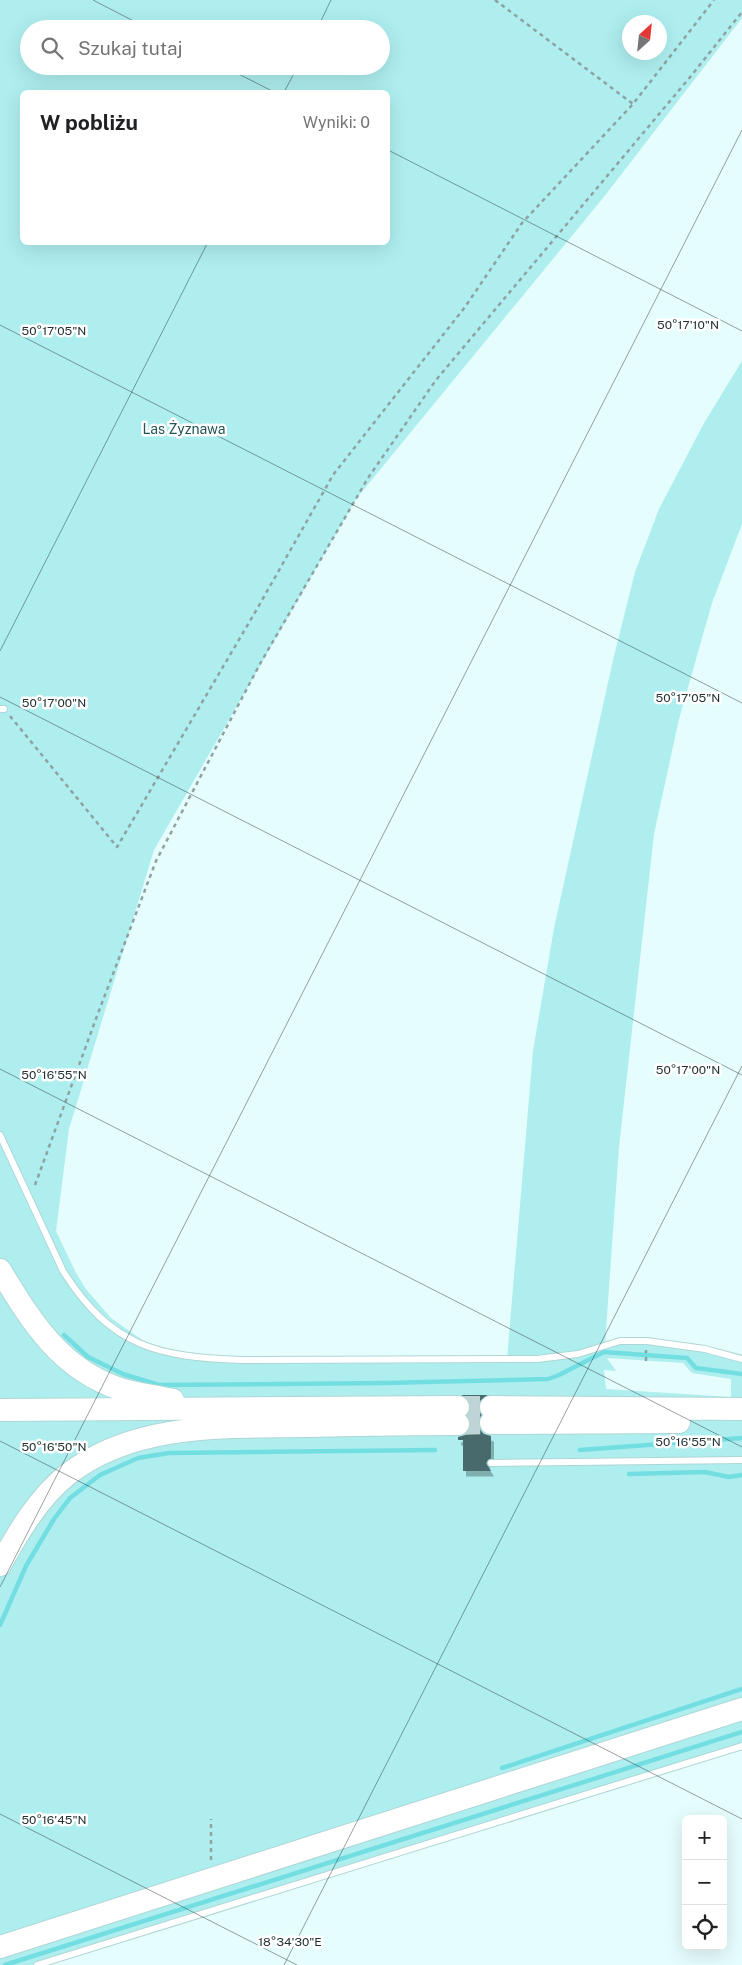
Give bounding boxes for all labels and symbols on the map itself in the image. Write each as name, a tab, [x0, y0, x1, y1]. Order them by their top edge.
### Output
north arrow	[622, 15, 667, 60]
text: 50°17'10"N	[657, 318, 719, 332]
text: 50°17'05"N	[22, 324, 86, 338]
park label: Las Żyznawa	[143, 419, 225, 437]
text: 50°17'05"N	[656, 691, 720, 705]
text: 50°17'00"N	[22, 696, 86, 710]
text: 50°17'00"N	[656, 1063, 720, 1077]
text: 50°16'55"N	[21, 1068, 87, 1082]
text: 50°16'55"N	[655, 1435, 721, 1449]
text: 50°16'50"N	[21, 1440, 87, 1454]
text: 50°16'45"N	[21, 1813, 87, 1827]
text: 18°34'30"E	[258, 1935, 322, 1949]

